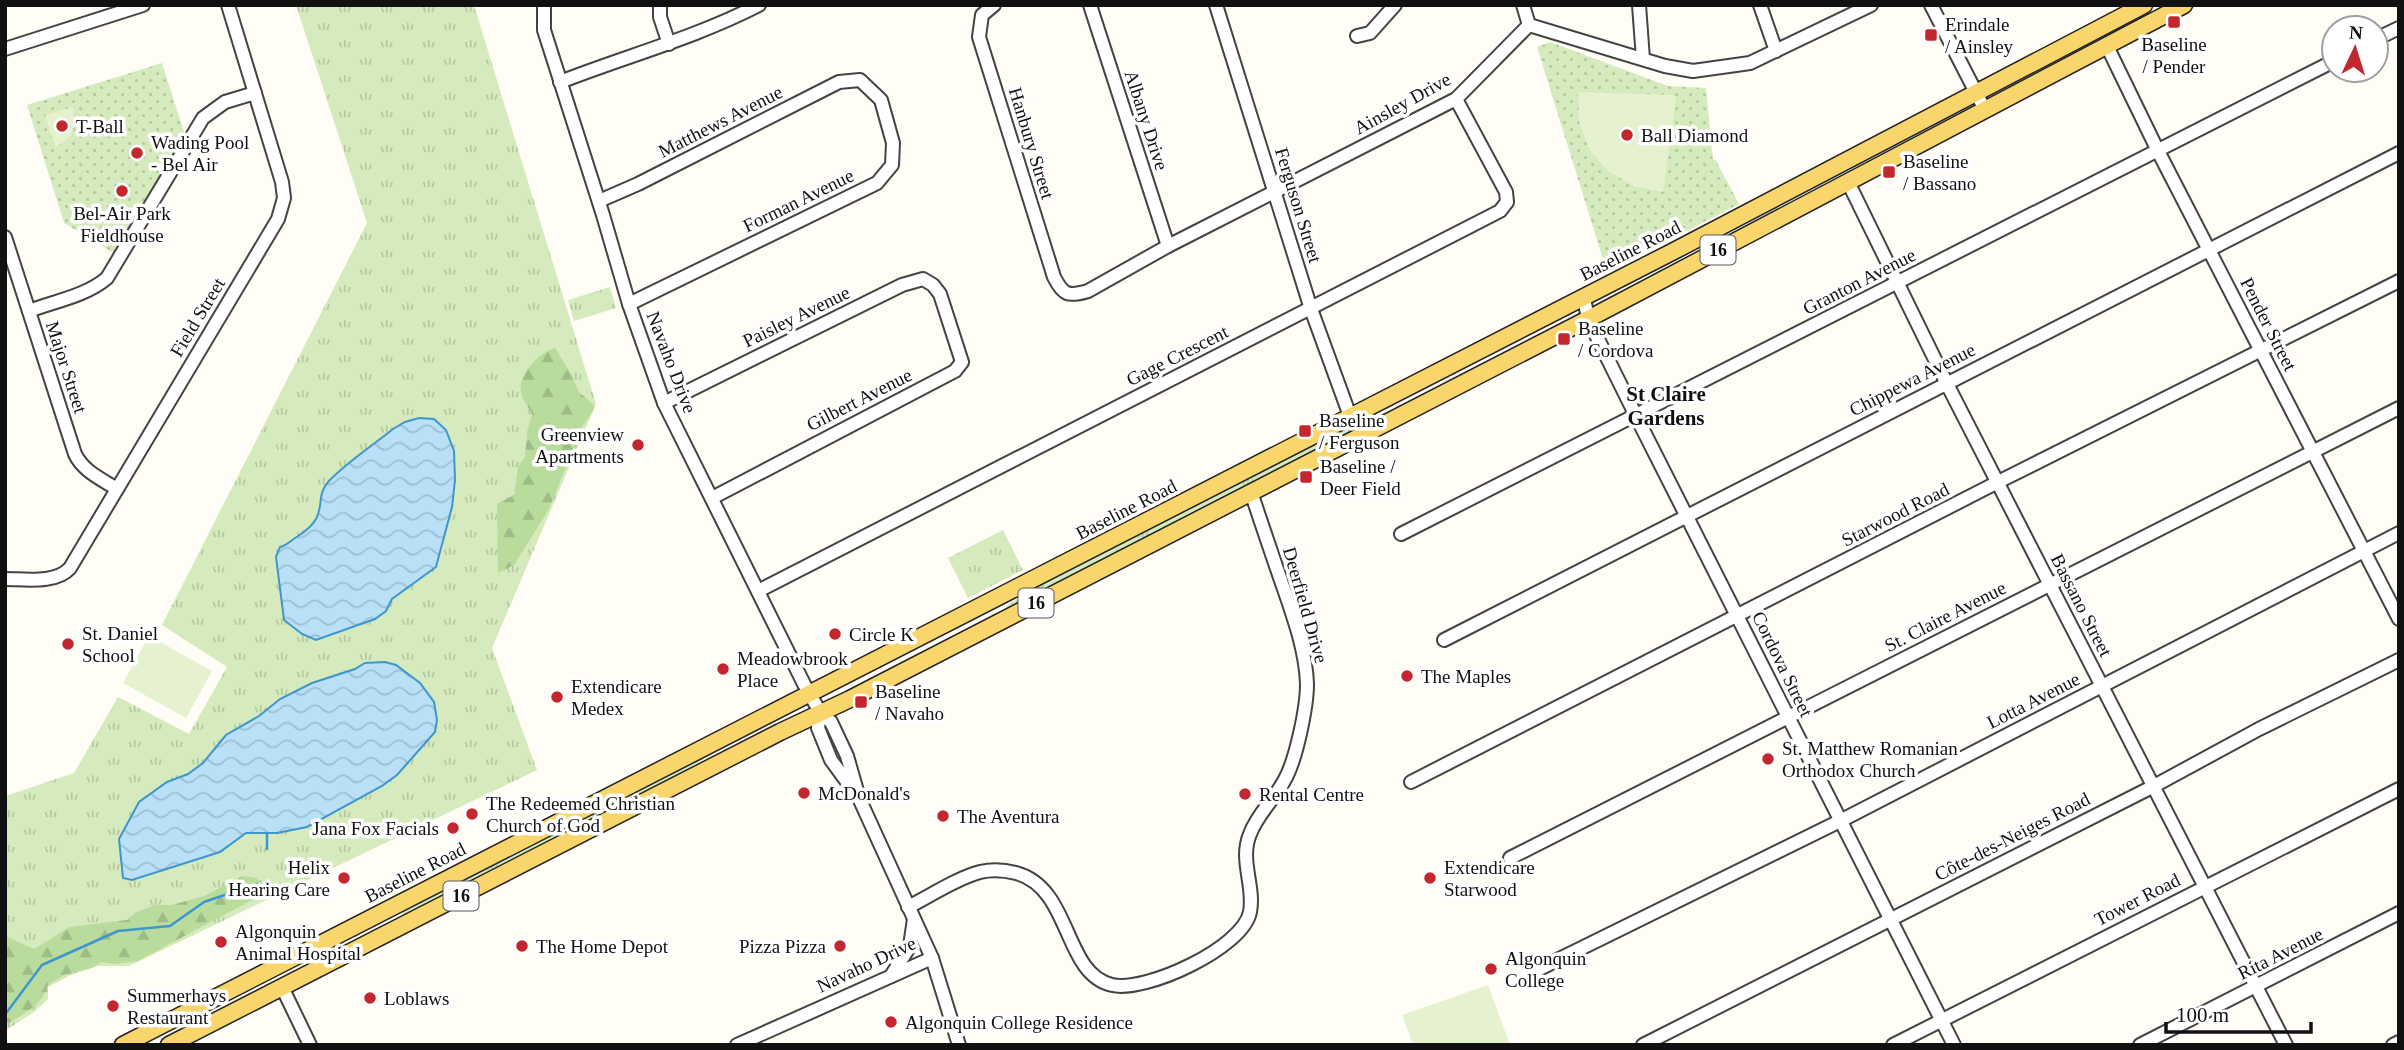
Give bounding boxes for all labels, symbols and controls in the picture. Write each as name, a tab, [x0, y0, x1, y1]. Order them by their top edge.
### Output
place label: Erindale / Ainsley	[1945, 14, 2014, 57]
marker: Baseline / Pender	[2166, 14, 2182, 30]
north arrow	[2320, 14, 2390, 84]
text: N	[2349, 22, 2364, 44]
marker: Erindale / Ainsley	[1923, 27, 1939, 43]
place label: Baseline / Pender	[2141, 34, 2207, 77]
street label: Albany Drive	[1120, 67, 1173, 173]
street label: Ainsley Drive	[1350, 68, 1454, 139]
street label: Matthews Avenue	[655, 81, 786, 162]
street label: Hanbury Street	[1005, 85, 1059, 202]
place label: T-Ball	[76, 116, 124, 137]
marker: T-Ball	[54, 118, 70, 134]
place label: Ball Diamond	[1641, 125, 1749, 146]
marker: Ball Diamond	[1619, 127, 1635, 143]
place label: Wading Pool - Bel Air	[151, 132, 249, 175]
marker: Wading Pool - Bel Air	[129, 145, 145, 161]
street label: Ferguson Street	[1271, 145, 1326, 266]
place label: Baseline / Bassano	[1903, 151, 1976, 194]
marker: Baseline / Bassano	[1881, 164, 1897, 180]
street label: Forman Avenue	[739, 165, 857, 236]
marker: Bel-Air Park Fieldhouse	[114, 183, 130, 199]
place label: Bel-Air Park Fieldhouse	[73, 203, 171, 246]
street label: Baseline Road	[1576, 216, 1685, 285]
road number: 16	[1700, 236, 1736, 264]
street label: Granton Avenue	[1799, 244, 1919, 319]
street label: Field Street	[166, 273, 229, 360]
street label: Pender Street	[2236, 274, 2301, 375]
street label: Paisley Avenue	[739, 282, 853, 351]
street label: Navaho Drive	[643, 308, 701, 416]
street label: Major Street	[42, 318, 91, 416]
place label: Baseline / Cordova	[1578, 318, 1654, 361]
street label: Gage Crescent	[1123, 320, 1232, 390]
marker: Baseline / Cordova	[1556, 331, 1572, 347]
street label: Chippewa Avenue	[1846, 339, 1979, 420]
street label: Gilbert Avenue	[803, 364, 915, 435]
district label: St Claire Gardens	[1626, 382, 1706, 430]
place label: Baseline / Ferguson	[1319, 410, 1400, 453]
marker: Baseline / Ferguson	[1297, 423, 1313, 439]
place label: Greenview Apartments	[535, 424, 624, 467]
marker: Greenview Apartments	[630, 437, 646, 453]
place label: Baseline / Deer Field	[1320, 456, 1401, 499]
marker: Baseline / Deer Field	[1298, 469, 1314, 485]
street label: Baseline Road	[1072, 475, 1181, 544]
street label: Starwood Road	[1838, 478, 1953, 551]
street label: Deerfield Drive	[1279, 545, 1332, 666]
street label: Bassano Street	[2047, 550, 2117, 661]
street label: St. Claire Avenue	[1881, 577, 2009, 656]
road number: 16	[1018, 588, 1054, 618]
street label: Cordova Street	[1748, 608, 1817, 721]
place label: St. Daniel School	[82, 623, 158, 666]
place label: Circle K	[849, 624, 914, 645]
marker: Circle K	[827, 626, 843, 642]
marker: St. Daniel School	[60, 636, 76, 652]
place label: Meadowbrook Place	[737, 648, 848, 691]
marker: Meadowbrook Place	[715, 661, 731, 677]
place label: The Maples	[1421, 666, 1511, 687]
marker: The Maples	[1399, 668, 1415, 684]
street label: Lotta Avenue	[1983, 668, 2083, 733]
place label: Extendicare Medex	[571, 676, 662, 719]
place label: Baseline / Navaho	[875, 681, 944, 724]
marker: Extendicare Medex	[549, 689, 565, 705]
marker: Baseline / Navaho	[853, 694, 869, 710]
place label: St. Matthew Romanian Orthodox Church	[1782, 738, 1958, 781]
marker: St. Matthew Romanian Orthodox Church	[1760, 751, 1776, 767]
place label: McDonald's	[818, 783, 910, 804]
place label: Rental Centre	[1259, 784, 1364, 805]
marker: McDonald's	[796, 785, 812, 801]
marker: Rental Centre	[1237, 786, 1253, 802]
street label: Côte-des-Neiges Road	[1931, 788, 2094, 885]
place label: The Redeemed Christian Church of God	[486, 793, 675, 836]
marker: The Redeemed Christian Church of God	[464, 806, 480, 822]
place label: The Aventura	[957, 806, 1060, 827]
marker: The Aventura	[935, 808, 951, 824]
place label: Jana Fox Facials	[312, 818, 439, 839]
marker: Jana Fox Facials	[445, 820, 461, 836]
street label: Baseline Road	[361, 838, 470, 907]
place label: Helix Hearing Care	[228, 857, 330, 900]
place label: Extendicare Starwood	[1444, 857, 1535, 900]
street label: Tower Road	[2091, 869, 2184, 930]
marker: Helix Hearing Care	[336, 870, 352, 886]
marker: Extendicare Starwood	[1422, 870, 1438, 886]
road number: 16	[444, 882, 478, 911]
place label: Algonquin Animal Hospital	[235, 921, 361, 964]
street label: Rita Avenue	[2234, 923, 2326, 984]
street label: Navaho Drive	[813, 932, 919, 997]
marker: Algonquin Animal Hospital	[213, 934, 229, 950]
place label: The Home Depot	[536, 936, 669, 957]
place label: Pizza Pizza	[739, 936, 827, 957]
marker: The Home Depot	[514, 938, 530, 954]
marker: Pizza Pizza	[832, 938, 848, 954]
place label: Algonquin College	[1505, 948, 1587, 991]
marker: Algonquin College	[1483, 961, 1499, 977]
place label: Summerhays Restaurant	[127, 985, 226, 1028]
place label: Loblaws	[384, 988, 449, 1009]
marker: Loblaws	[362, 990, 378, 1006]
scale bar	[2166, 990, 2311, 1034]
marker: Summerhays Restaurant	[105, 998, 121, 1014]
text: 100 m	[2176, 1003, 2229, 1027]
place label: Algonquin College Residence	[905, 1012, 1133, 1033]
marker: Algonquin College Residence	[883, 1014, 899, 1030]

